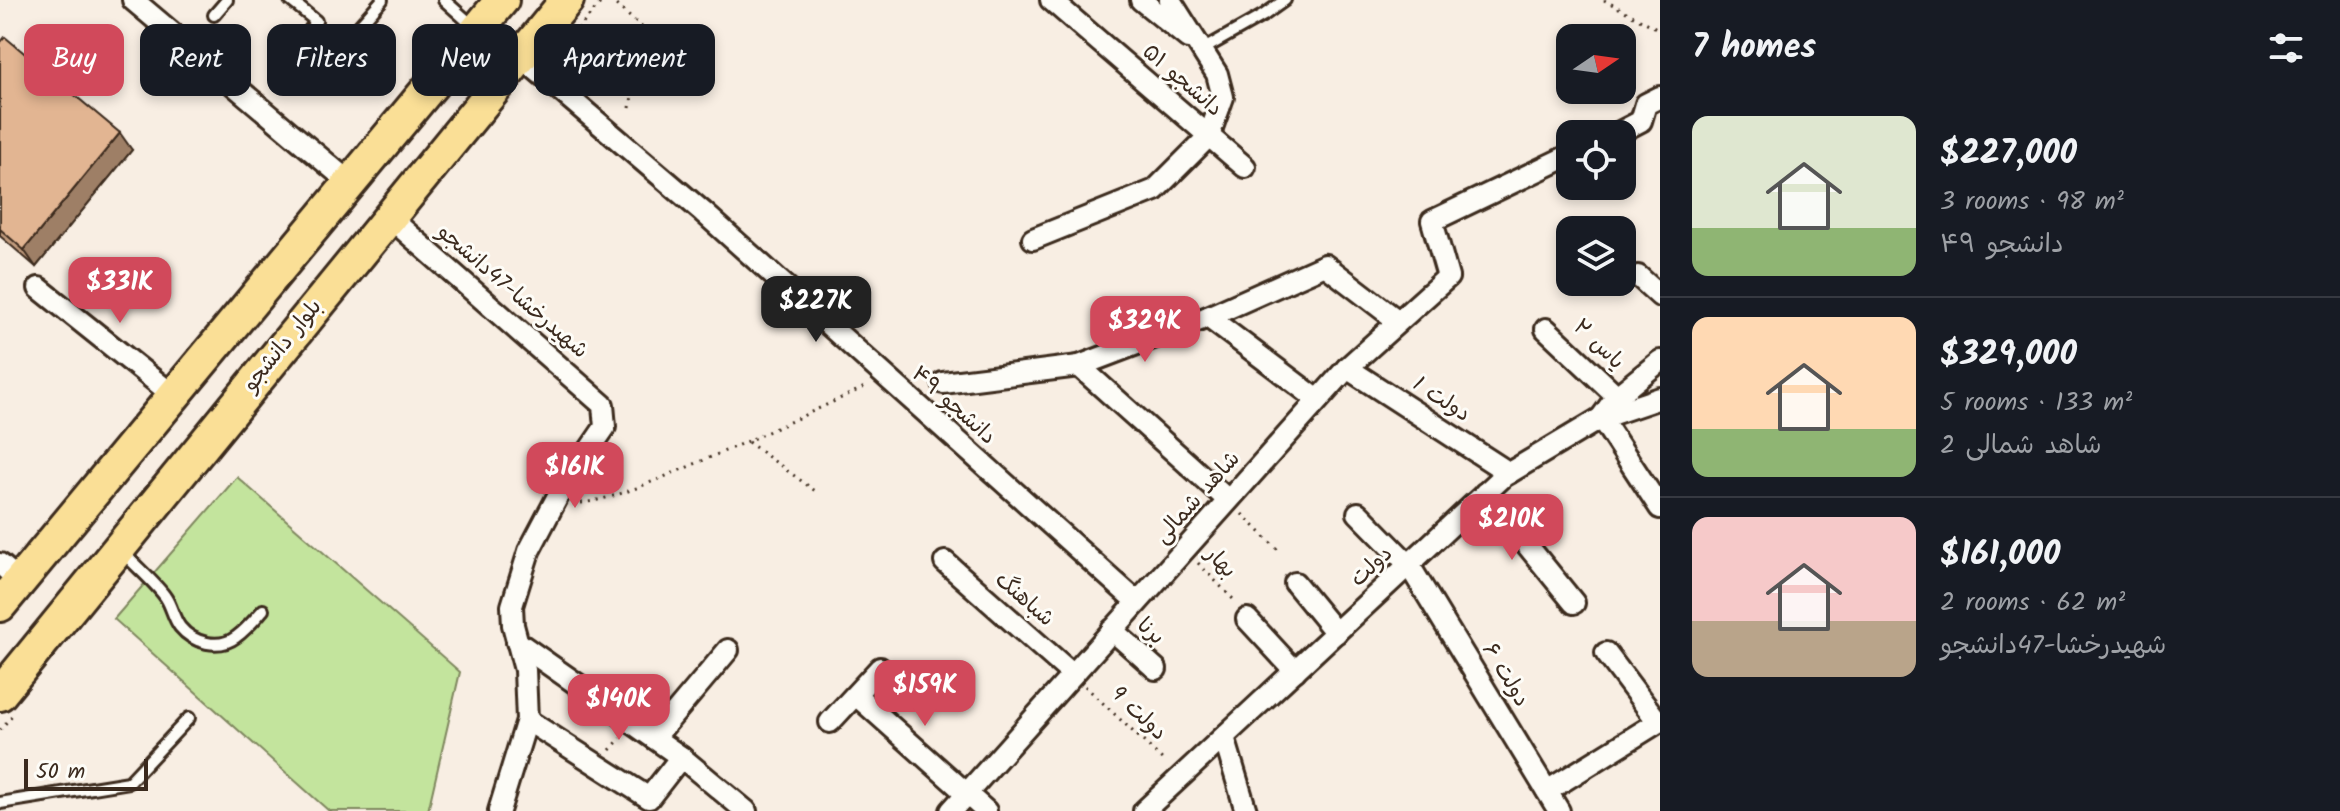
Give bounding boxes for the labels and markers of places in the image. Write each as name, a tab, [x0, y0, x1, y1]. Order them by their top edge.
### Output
pin: $331K	[64, 257, 176, 325]
pin: $227K	[760, 276, 872, 344]
pin: $329K	[1089, 296, 1201, 364]
pin: $161K	[519, 442, 631, 510]
pin: $210K	[1456, 494, 1568, 562]
pin: $159K	[869, 660, 981, 728]
pin: $140K	[563, 674, 675, 742]

